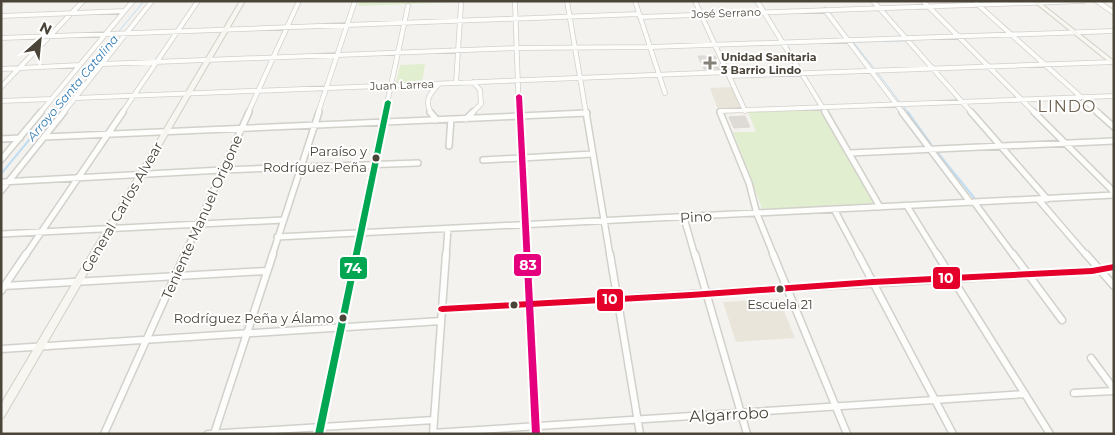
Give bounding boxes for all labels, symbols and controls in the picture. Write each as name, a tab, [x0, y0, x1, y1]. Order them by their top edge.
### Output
street label: José Serrano	[690, 5, 761, 21]
north arrow	[15, 15, 65, 65]
text: N	[37, 18, 55, 39]
water label: Arroyo Santa Catalina	[23, 32, 121, 145]
place label: Unidad Sanitaria 3 Barrio Lindo	[720, 50, 817, 77]
marker: Unidad Sanitaria 3 Barrio Lindo	[703, 56, 717, 70]
street label: Juan Larrea	[369, 77, 434, 93]
district label: LINDO	[1038, 97, 1096, 116]
street label: Teniente Manuel Origone	[158, 132, 246, 302]
street label: General Carlos Alvear	[77, 138, 167, 276]
place label: Paraíso y Rodríguez Peña	[263, 143, 368, 175]
marker: Paraíso y Rodríguez Peña	[371, 153, 381, 163]
street label: Pino	[680, 207, 713, 227]
line badge: 83	[513, 253, 542, 277]
line badge: 74	[339, 256, 368, 280]
text: 83	[519, 256, 537, 274]
text: 74	[344, 259, 362, 277]
line badge: 10	[932, 266, 961, 290]
text: 10	[939, 269, 954, 287]
marker: Escuela 21	[775, 284, 785, 294]
line badge: 10	[596, 288, 624, 312]
text: 10	[603, 290, 618, 308]
place label: Escuela 21	[747, 296, 813, 312]
unlabelled marker	[509, 300, 519, 310]
place label: Rodríguez Peña y Álamo	[174, 310, 334, 326]
marker: Rodríguez Peña y Álamo	[338, 313, 348, 323]
street label: Algarrobo	[689, 403, 769, 426]

